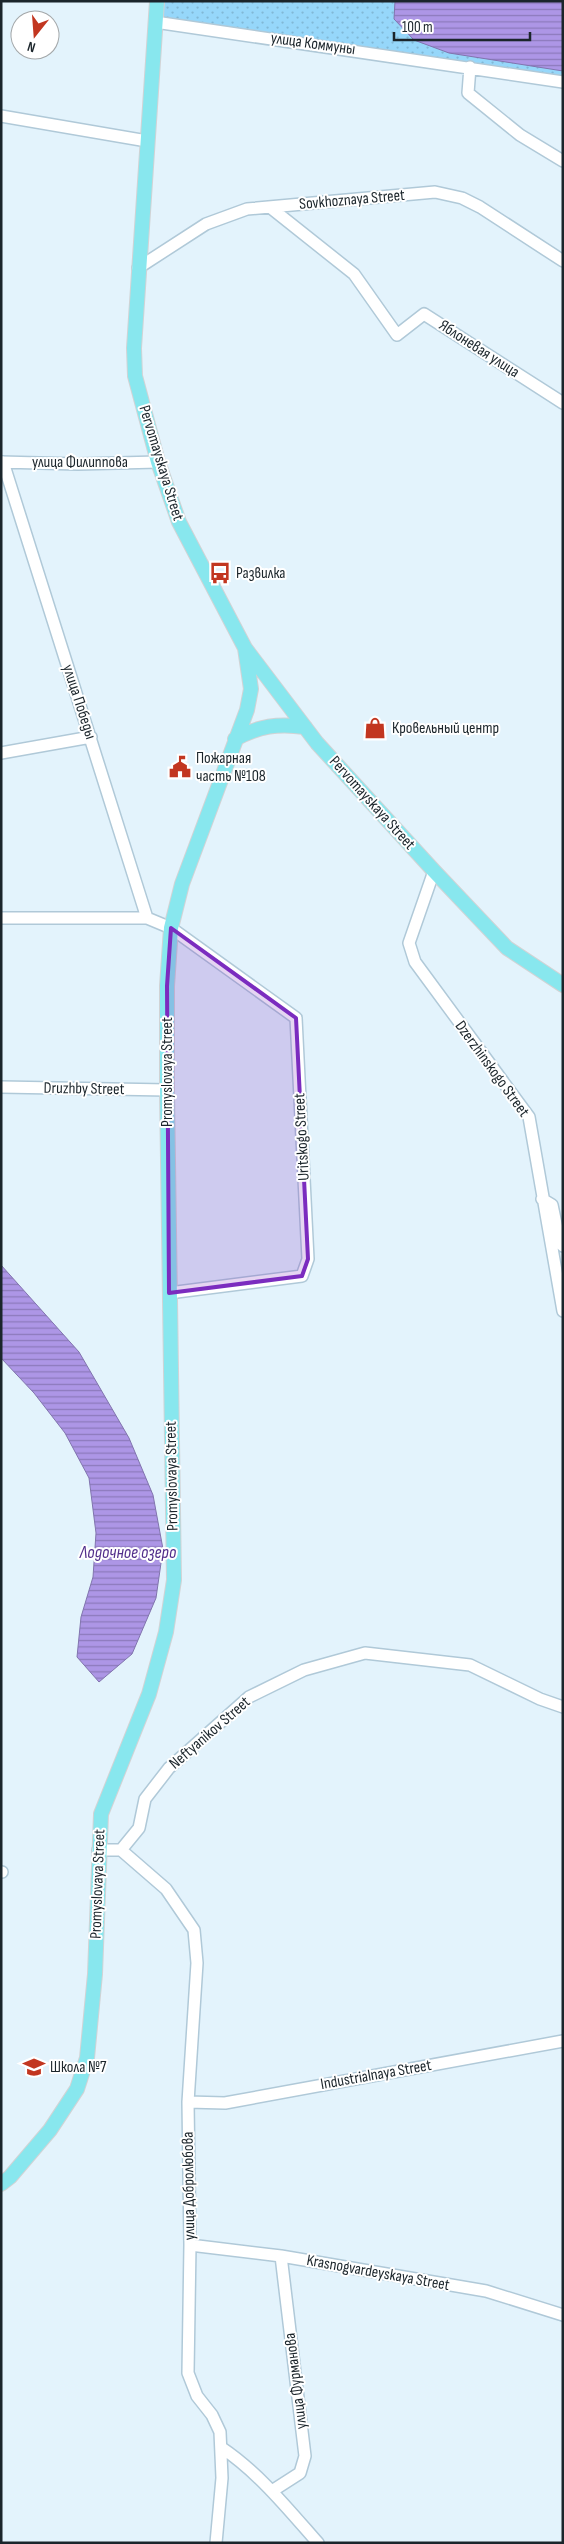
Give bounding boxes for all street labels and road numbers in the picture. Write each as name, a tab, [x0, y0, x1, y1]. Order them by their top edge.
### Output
street label: улица Коммуны	[270, 29, 356, 59]
street label: Sovkhoznaya Street	[298, 186, 406, 214]
street label: Яблоневая улица	[435, 316, 523, 382]
street label: Pervomayskaya Street	[134, 403, 188, 523]
street label: улица Филиппова	[32, 453, 128, 472]
street label: улица Победы	[58, 662, 100, 742]
street label: Pervomayskaya Street	[325, 752, 419, 854]
street label: Promyslovaya Street	[158, 1017, 177, 1127]
street label: Dzerzhinskogo Street	[451, 1017, 533, 1121]
street label: Druzhby Street	[43, 1079, 125, 1099]
street label: Uritskogo Street	[290, 1093, 314, 1181]
street label: Promyslovaya Street	[162, 1421, 182, 1531]
street label: Neftyanikov Street	[166, 1693, 254, 1773]
street label: Promyslovaya Street	[87, 1829, 109, 1939]
street label: Industrialnaya Street	[319, 2056, 433, 2094]
street label: улица Добролюбова	[179, 2131, 199, 2241]
street label: Krasnogvardeyskaya Street	[305, 2251, 451, 2295]
street label: улица Фурманова	[281, 2332, 311, 2430]

